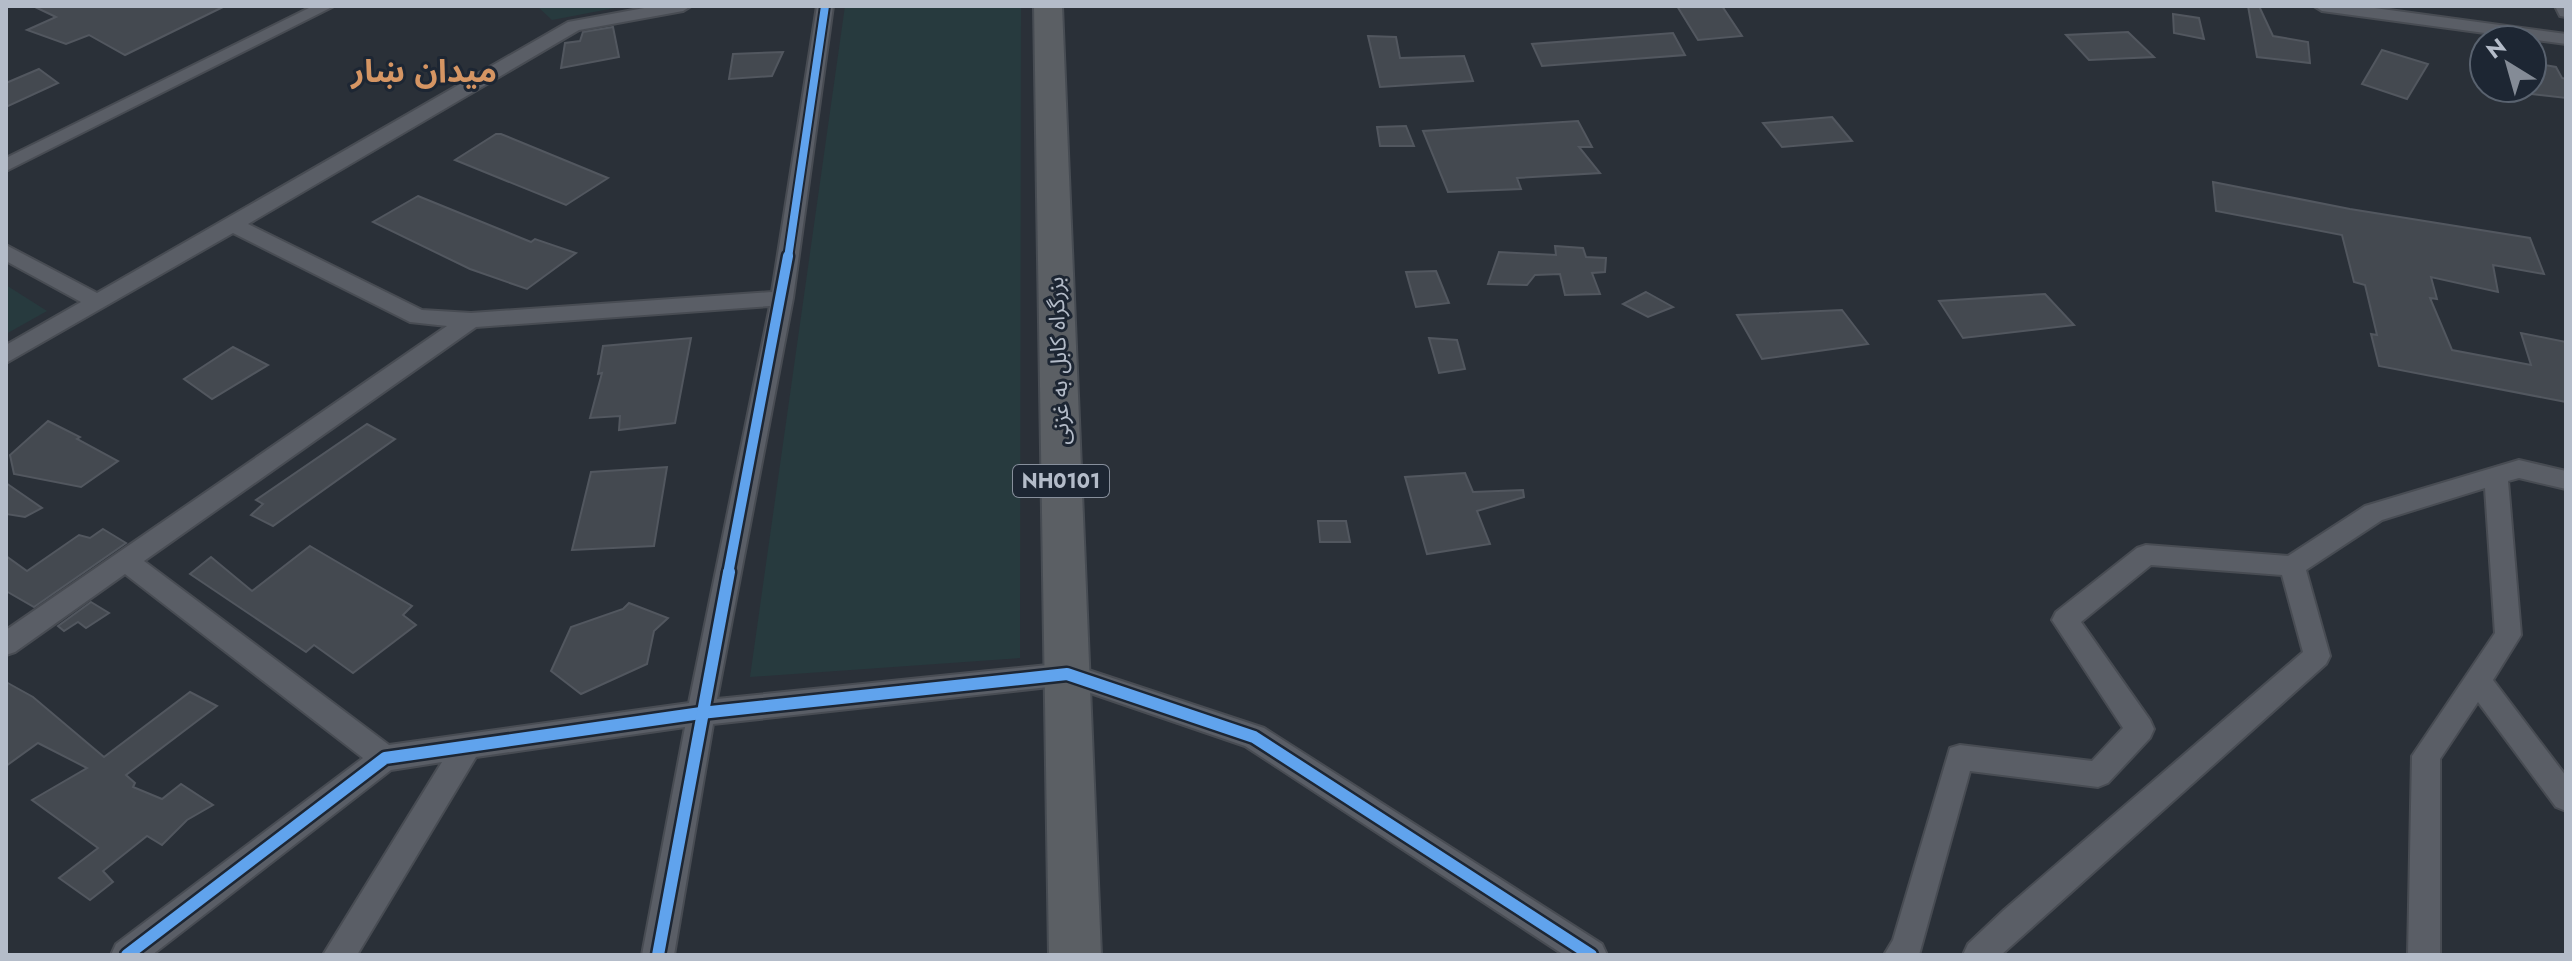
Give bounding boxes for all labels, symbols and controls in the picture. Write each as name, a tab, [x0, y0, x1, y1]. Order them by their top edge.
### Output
north arrow	[2468, 24, 2548, 104]
text: N	[2479, 30, 2513, 66]
district label: میدان ښار	[349, 48, 497, 94]
street label: بزرگراه کابل به غزنی	[1039, 276, 1077, 446]
road number: NH0101	[1013, 465, 1109, 497]

